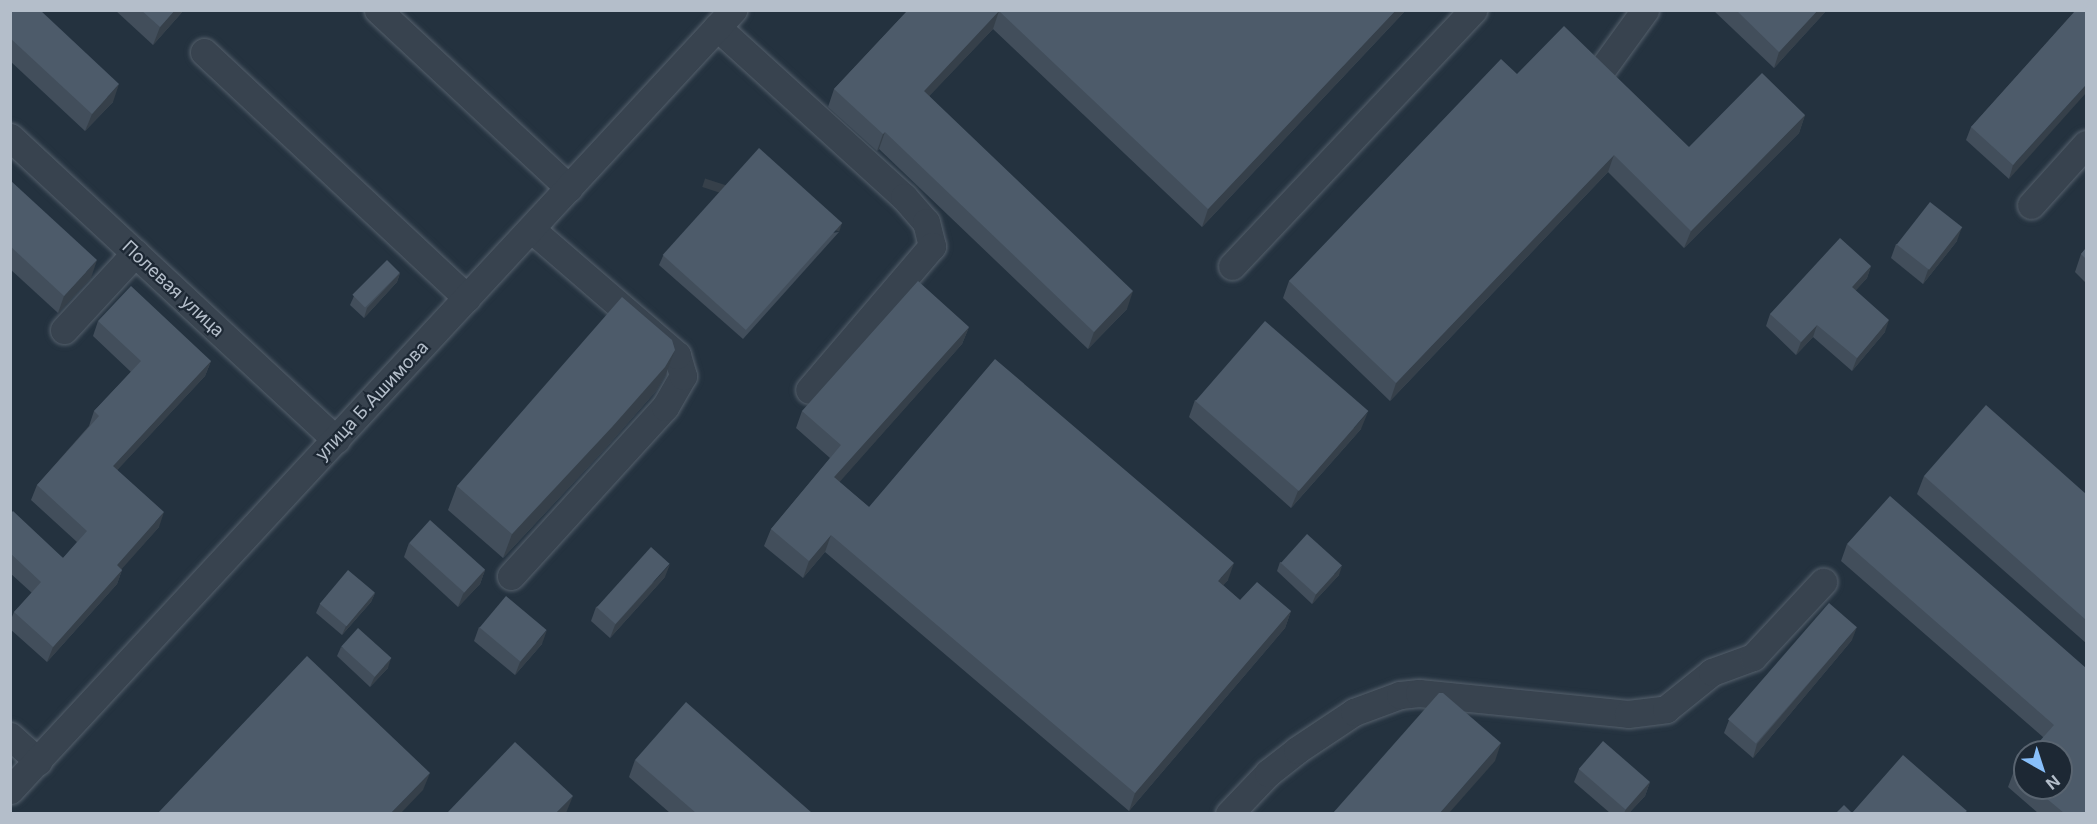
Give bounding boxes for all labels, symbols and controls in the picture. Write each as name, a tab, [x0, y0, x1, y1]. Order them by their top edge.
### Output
street label: Полевая улица	[118, 236, 228, 342]
street label: улица Б.Ашимова	[311, 337, 433, 465]
north arrow	[2013, 740, 2073, 800]
text: N	[2042, 771, 2064, 794]

